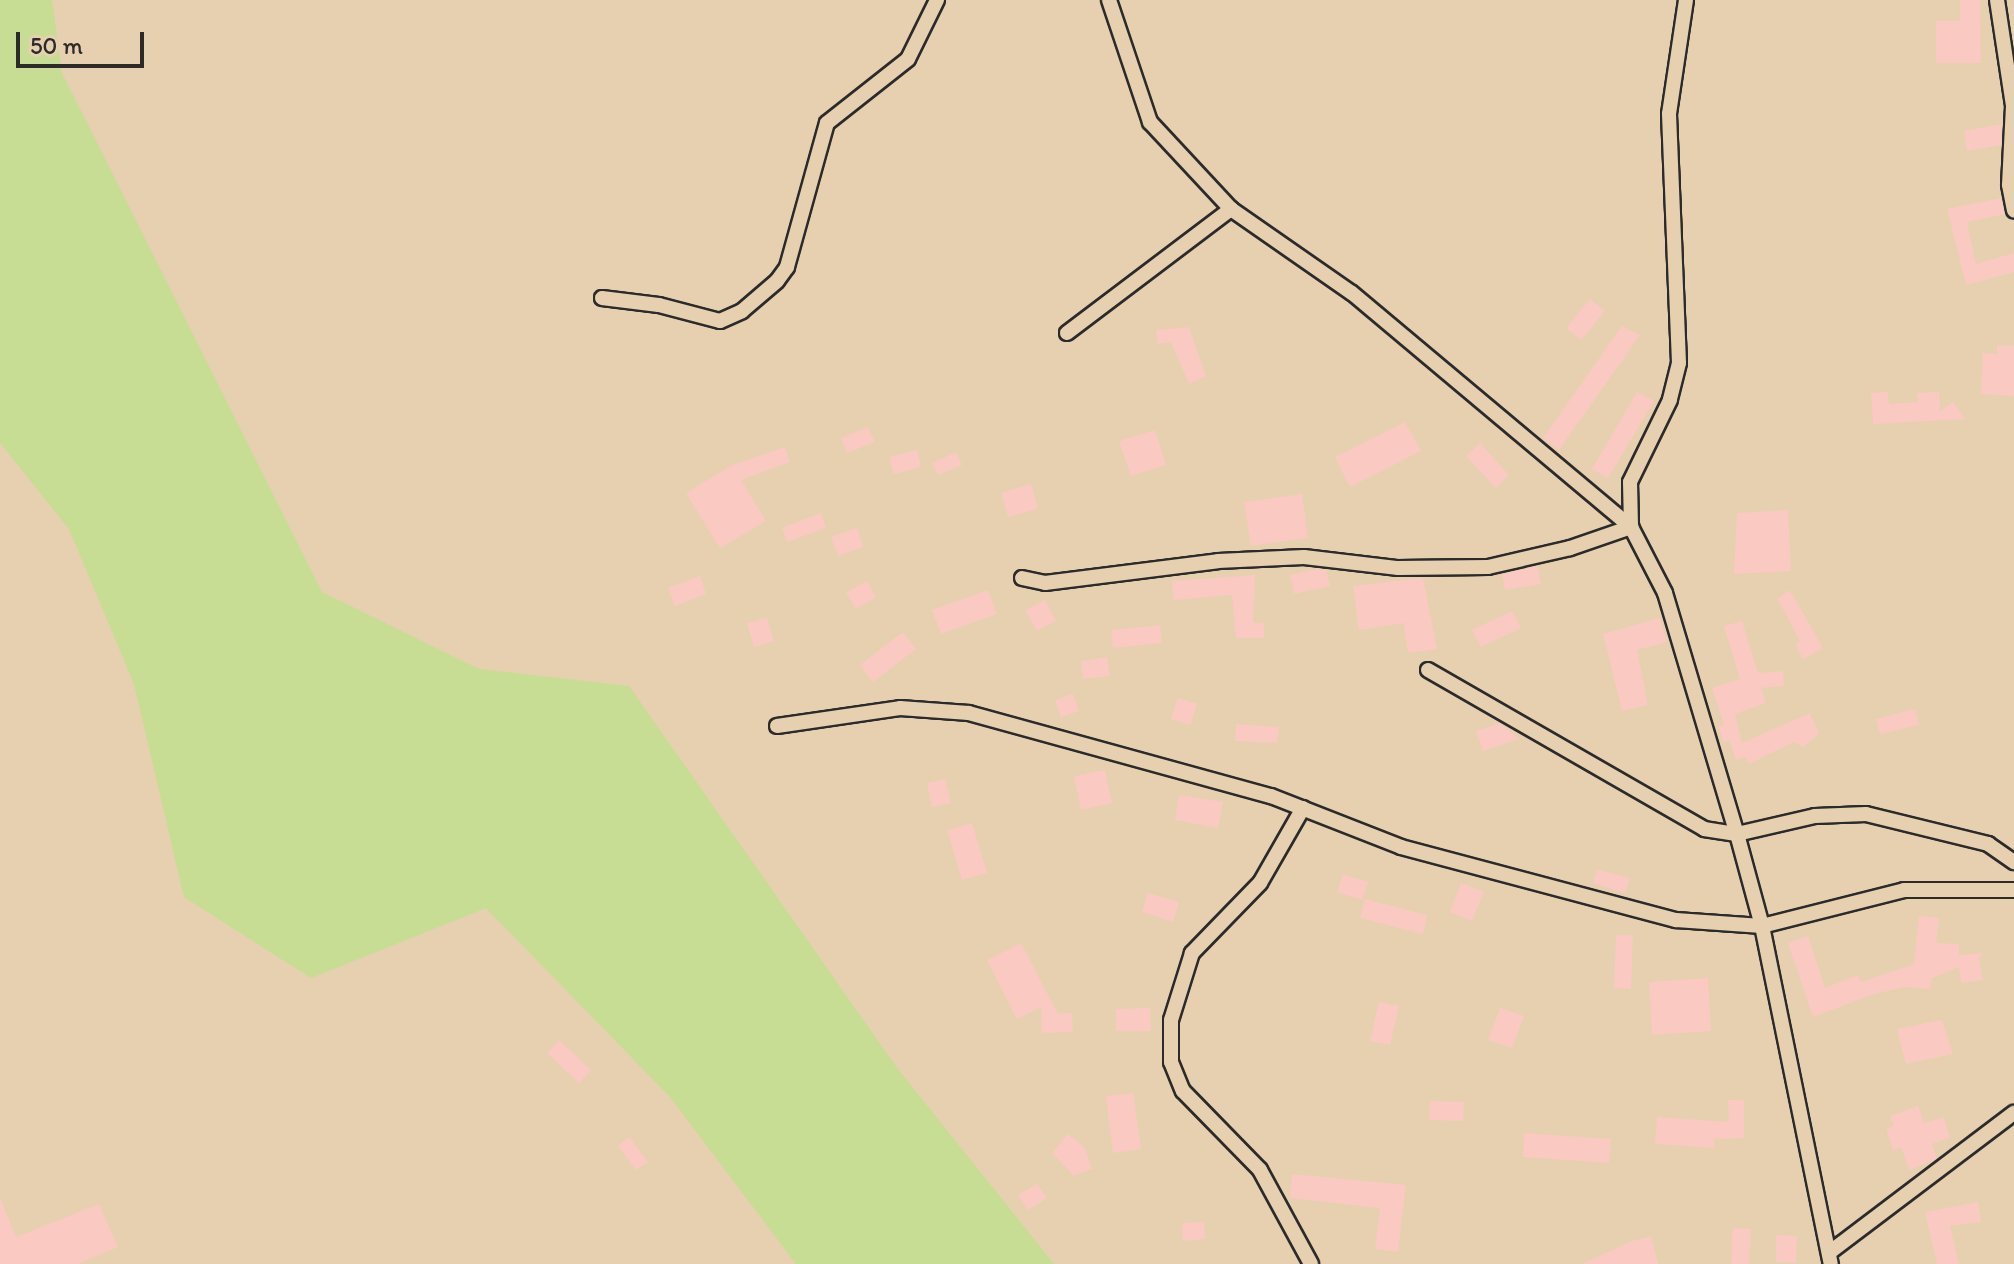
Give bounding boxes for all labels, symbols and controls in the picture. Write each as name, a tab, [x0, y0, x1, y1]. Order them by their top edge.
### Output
scale bar	[20, 16, 148, 66]
text: 50 m	[30, 31, 83, 60]

